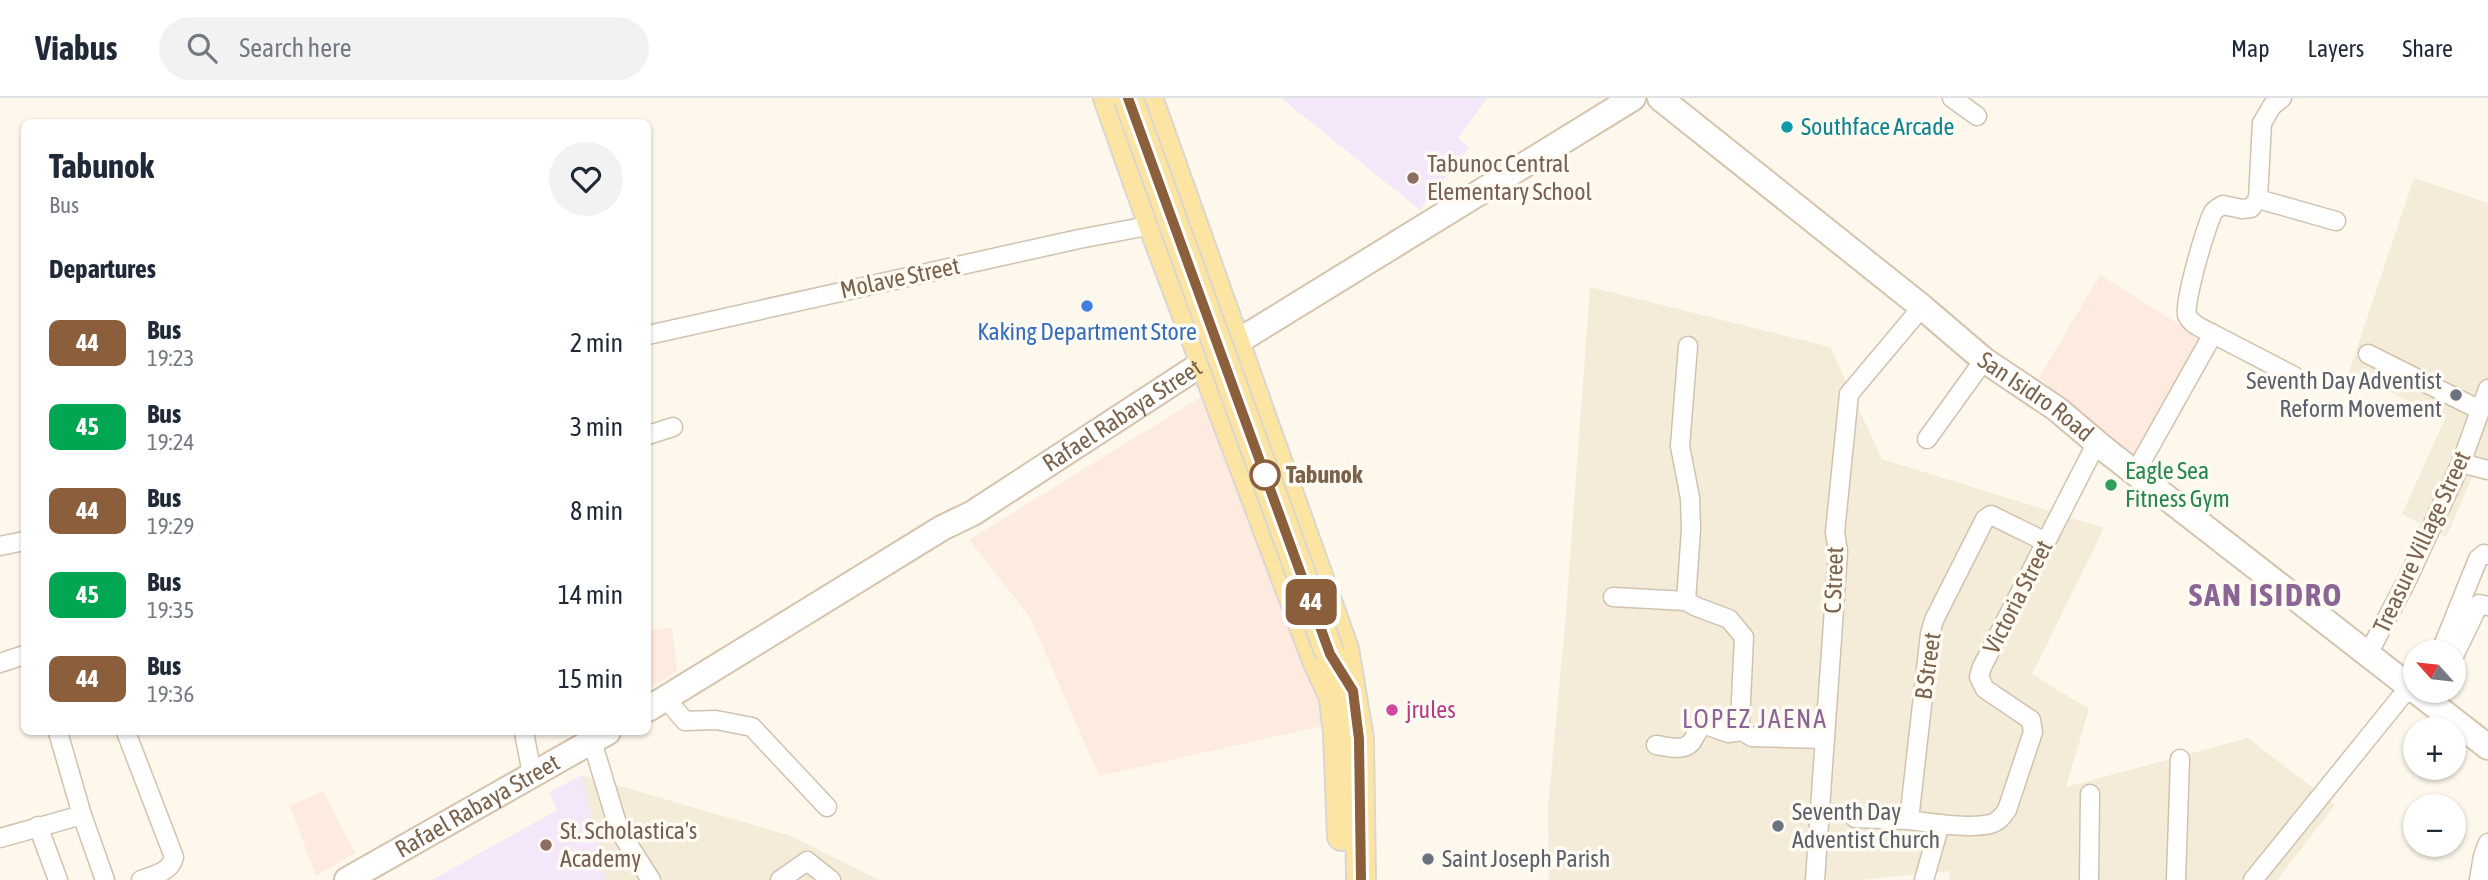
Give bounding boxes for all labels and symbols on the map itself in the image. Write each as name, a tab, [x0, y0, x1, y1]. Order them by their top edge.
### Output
place label: Southface Arcade	[1801, 113, 1955, 140]
marker: Southface Arcade	[1779, 119, 1795, 135]
place label: Tabunoc Central Elementary School	[1427, 150, 1593, 205]
marker: Tabunoc Central Elementary School	[1405, 170, 1421, 186]
street label: Molave Street	[838, 252, 962, 303]
marker: Kaking Department Store	[1079, 298, 1095, 314]
place label: Kaking Department Store	[977, 318, 1197, 345]
street label: San Isidro Road	[1973, 346, 2099, 447]
street label: Rafael Rabaya Street	[1038, 354, 1207, 477]
place label: Seventh Day Adventist Reform Movement	[2246, 367, 2442, 422]
marker: Seventh Day Adventist Reform Movement	[2448, 387, 2464, 403]
street label: Treasure Village Street	[2368, 447, 2476, 637]
place label: Eagle Sea Fitness Gym	[2125, 457, 2230, 512]
marker: Tabunok	[1250, 460, 1280, 490]
place label: Tabunok	[1286, 461, 1363, 488]
marker: Eagle Sea Fitness Gym	[2103, 477, 2119, 493]
street label: Victoria Street	[1977, 535, 2058, 658]
street label: C Street	[1819, 546, 1848, 614]
district label: SAN ISIDRO	[2189, 576, 2343, 613]
line badge: 44	[1280, 579, 1342, 625]
street label: B Street	[1909, 631, 1946, 701]
north arrow	[2403, 640, 2466, 704]
place label: jrules	[1405, 696, 1456, 723]
marker: jrules	[1384, 702, 1400, 718]
district label: LOPEZ JAENA	[1682, 704, 1828, 734]
street label: Rafael Rabaya Street	[390, 748, 564, 863]
place label: Seventh Day Adventist Church	[1792, 798, 1940, 853]
place label: St. Scholastica's Academy	[560, 817, 697, 872]
marker: Seventh Day Adventist Church	[1770, 818, 1786, 834]
marker: St. Scholastica's Academy	[538, 837, 554, 853]
place label: Saint Joseph Parish	[1442, 845, 1610, 872]
marker: Saint Joseph Parish	[1420, 851, 1436, 867]

